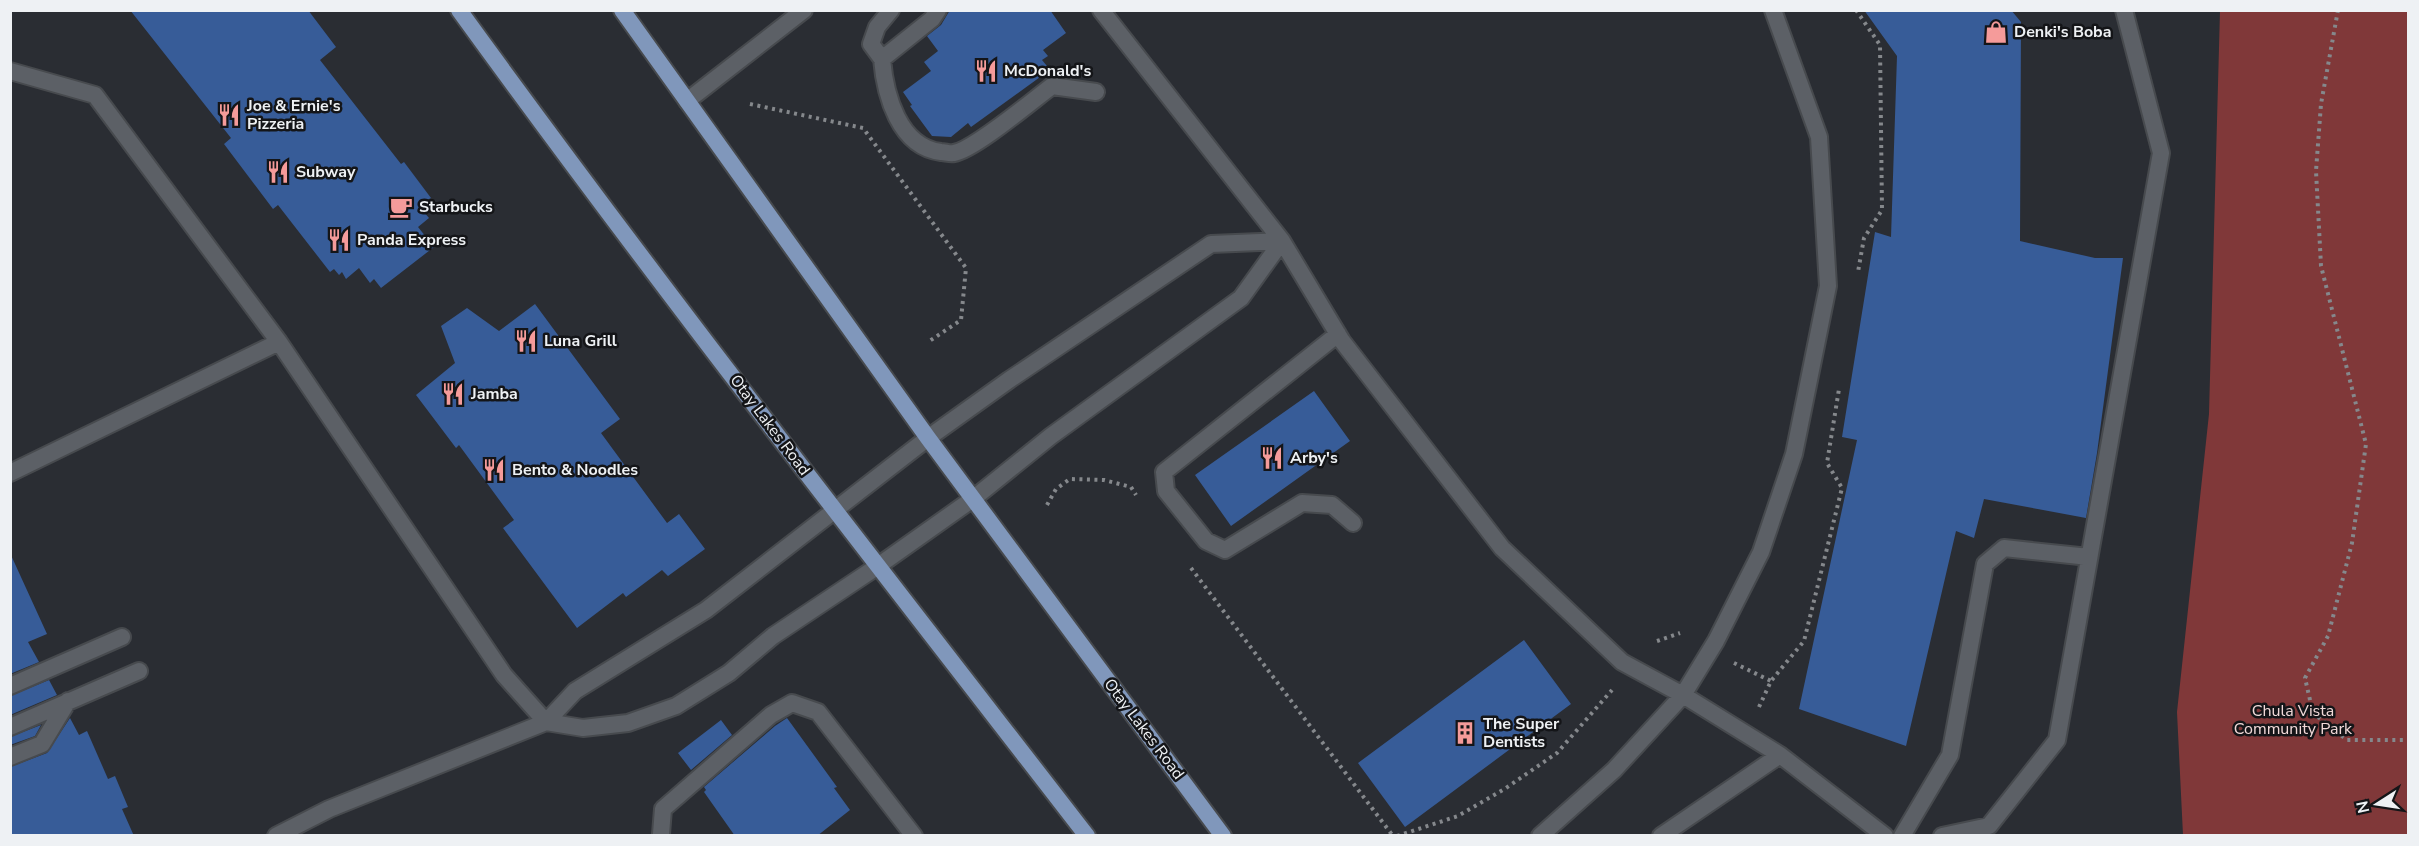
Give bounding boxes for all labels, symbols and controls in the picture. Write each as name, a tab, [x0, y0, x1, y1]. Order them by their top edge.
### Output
shop icon: Denki's Boba	[1983, 19, 2009, 45]
place label: Denki's Boba	[2014, 21, 2111, 43]
restaurant icon: McDonald's	[973, 58, 999, 84]
place label: McDonald's	[1004, 60, 1091, 82]
place label: Joe & Ernie's Pizzeria	[246, 95, 341, 135]
restaurant icon: Joe & Ernie's Pizzeria	[216, 102, 242, 128]
restaurant icon: Subway	[265, 159, 291, 185]
place label: Subway	[296, 161, 356, 183]
cafe icon: Starbucks	[388, 194, 414, 220]
place label: Starbucks	[419, 196, 493, 218]
restaurant icon: Panda Express	[326, 227, 352, 253]
place label: Panda Express	[357, 229, 466, 251]
restaurant icon: Luna Grill	[513, 328, 539, 354]
place label: Luna Grill	[544, 330, 617, 352]
street label: Otay Lakes Road	[725, 370, 815, 480]
restaurant icon: Jamba	[440, 381, 466, 407]
place label: Jamba	[470, 383, 518, 405]
restaurant icon: Arby's	[1259, 445, 1285, 471]
place label: Arby's	[1290, 447, 1338, 469]
restaurant icon: Bento & Noodles	[481, 457, 507, 483]
place label: Bento & Noodles	[512, 459, 638, 481]
street label: Otay Lakes Road	[1099, 674, 1189, 784]
park label: Chula Vista Community Park	[2234, 700, 2353, 740]
place label: The Super Dentists	[1483, 713, 1560, 753]
building icon: The Super Dentists	[1452, 720, 1478, 746]
north arrow	[2347, 774, 2407, 834]
text: N	[2351, 799, 2375, 815]

